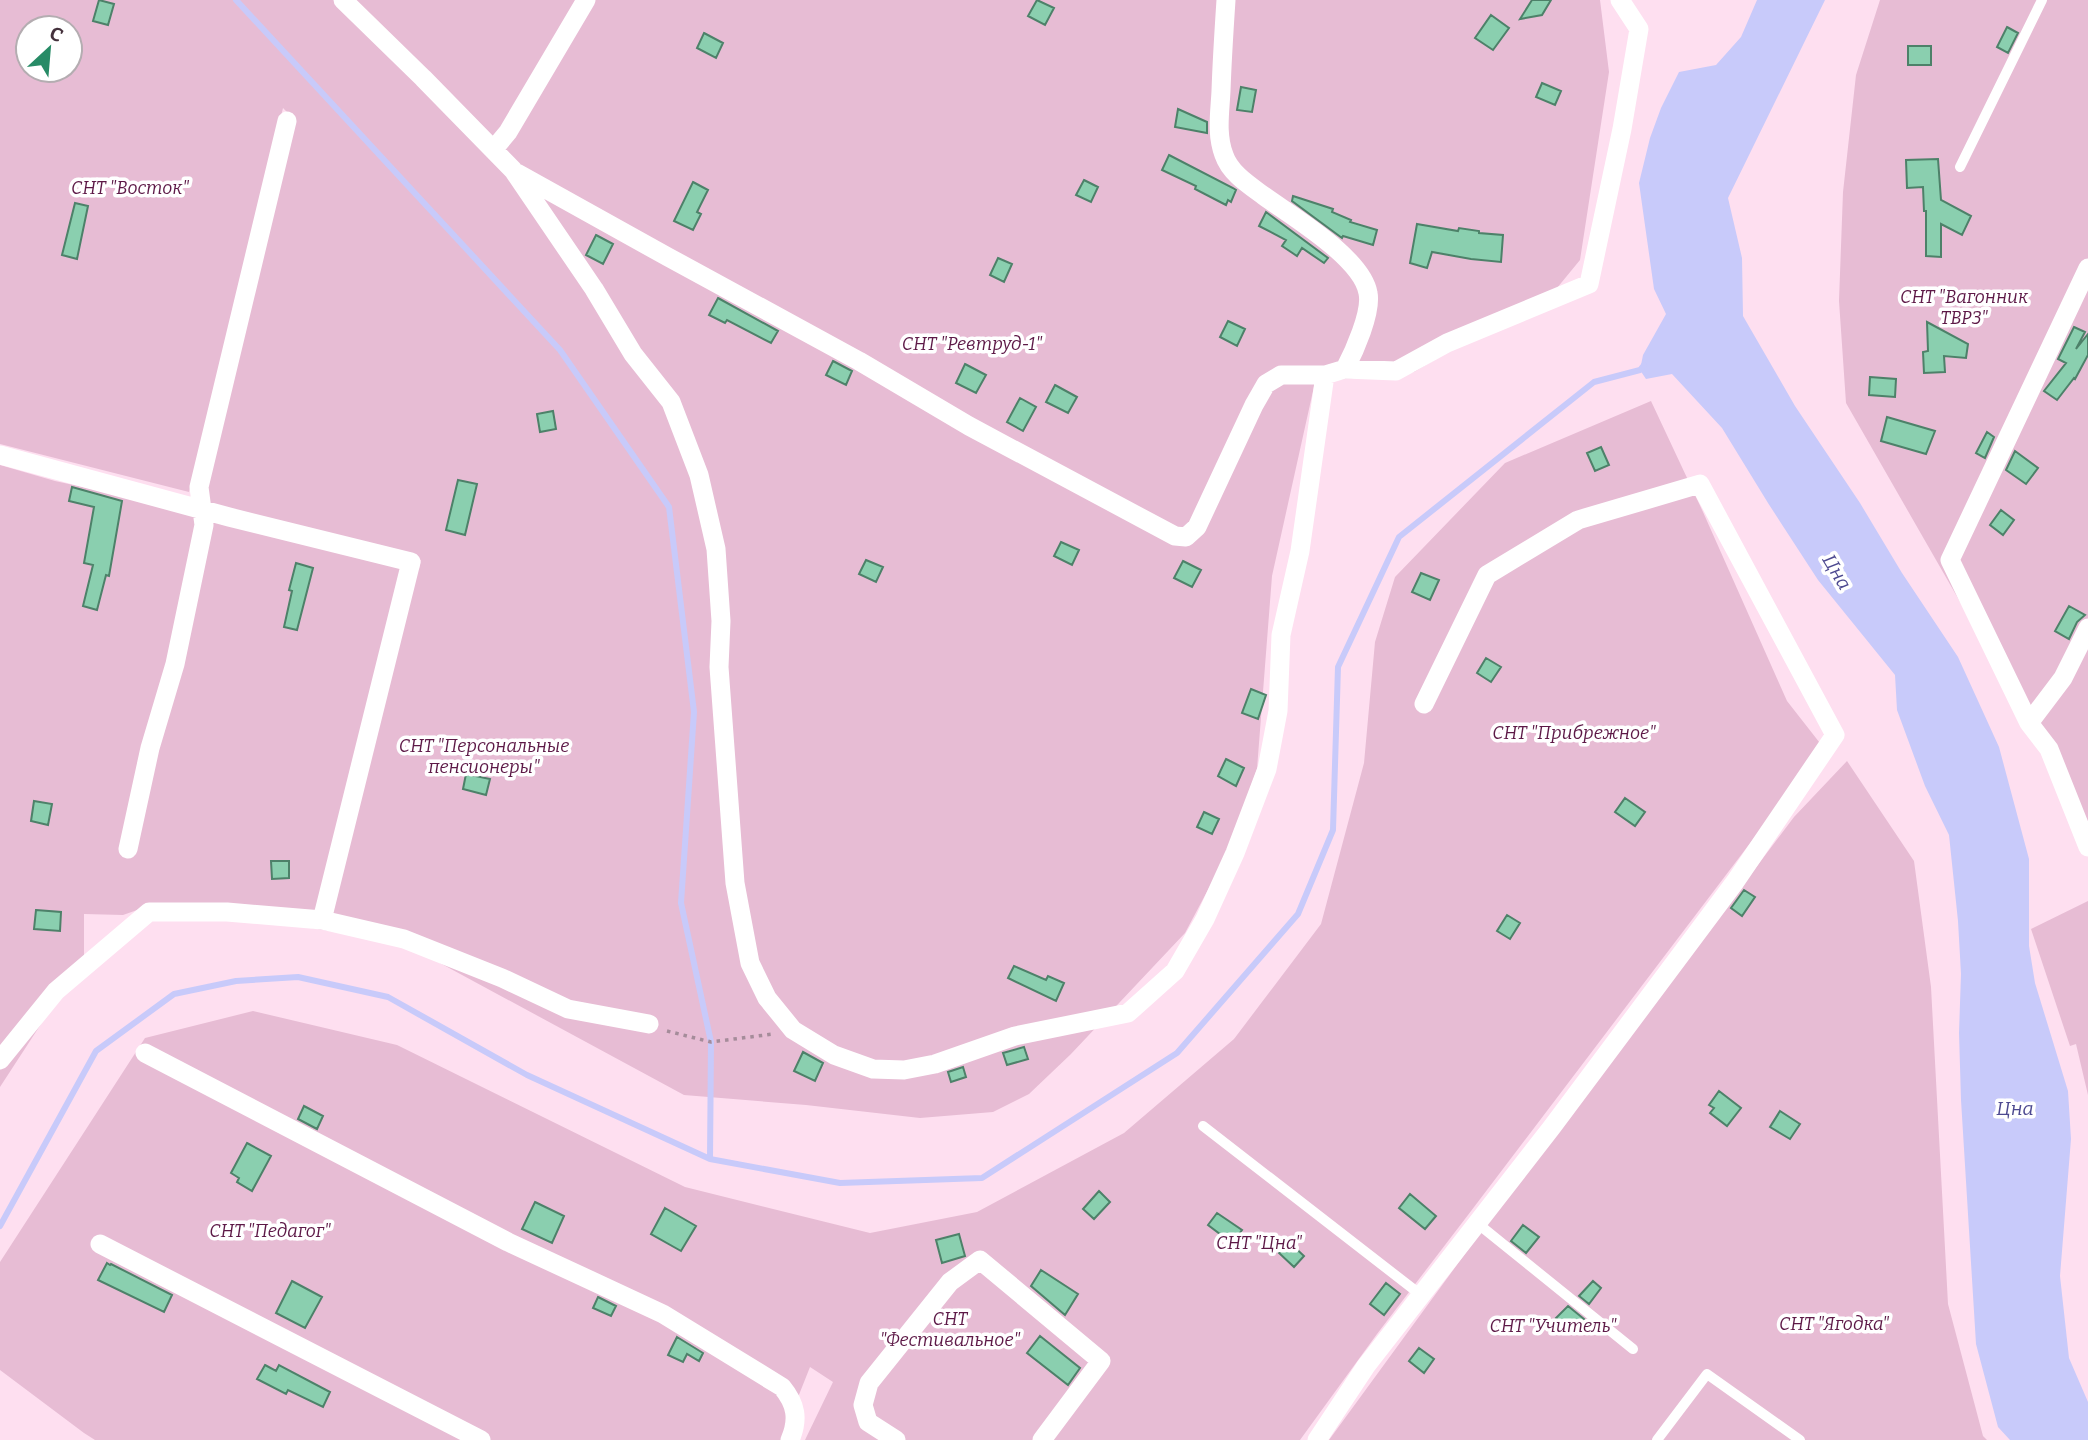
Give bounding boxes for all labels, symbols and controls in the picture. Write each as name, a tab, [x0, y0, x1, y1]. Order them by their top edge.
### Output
north arrow	[14, 14, 84, 84]
text: С	[46, 21, 67, 47]
park label: СНТ "Восток"	[71, 177, 189, 199]
park label: СНТ "Вагонник ТВРЗ"	[1900, 286, 2029, 329]
park label: СНТ "Ревтруд-1"	[902, 333, 1042, 355]
water label: Цна	[1818, 550, 1856, 594]
park label: СНТ "Прибрежное"	[1492, 722, 1656, 744]
park label: СНТ "Персональные пенсионеры"	[399, 735, 569, 778]
water label: Цна	[1996, 1097, 2034, 1120]
park label: СНТ "Педагог"	[209, 1220, 331, 1242]
park label: СНТ "Цна"	[1216, 1232, 1302, 1254]
park label: СНТ "Фестивальное"	[880, 1308, 1020, 1351]
park label: СНТ "Ягодка"	[1779, 1313, 1889, 1335]
park label: СНТ "Учитель"	[1489, 1315, 1617, 1337]

